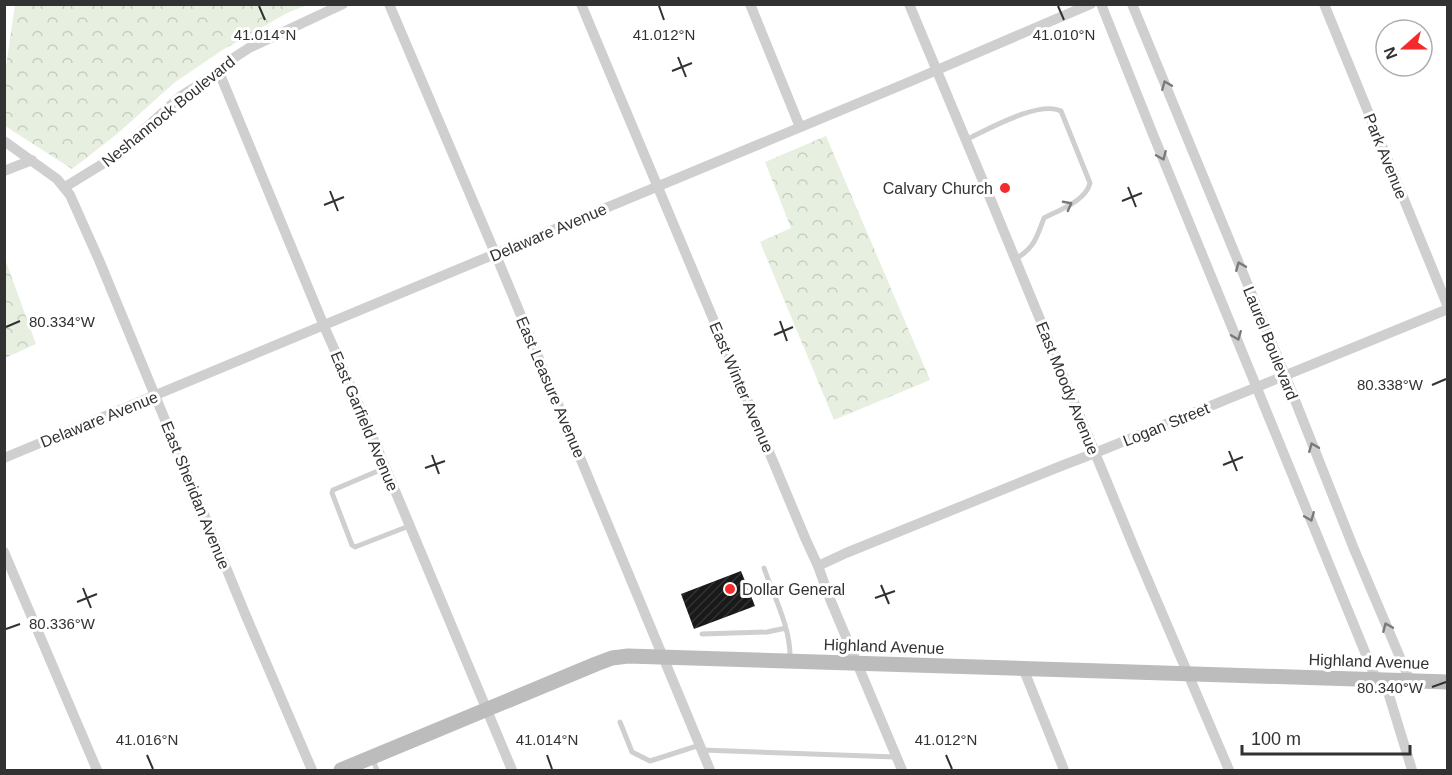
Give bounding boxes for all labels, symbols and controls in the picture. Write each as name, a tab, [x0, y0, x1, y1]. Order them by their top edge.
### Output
north arrow	[1374, 18, 1434, 78]
text: 41.014°N	[234, 26, 296, 43]
text: 41.012°N	[633, 26, 695, 43]
text: 41.010°N	[1033, 26, 1095, 43]
text: N	[1380, 45, 1400, 62]
street label: Neshannock Boulevard	[99, 53, 238, 170]
one-way arrow	[1161, 81, 1173, 92]
street label: Park Avenue	[1361, 111, 1410, 201]
one-way arrow	[1155, 150, 1167, 161]
place label: Calvary Church	[883, 180, 993, 197]
marker: Calvary Church	[998, 181, 1012, 195]
street label: Delaware Avenue	[487, 200, 609, 265]
one-way arrow	[1062, 201, 1073, 212]
one-way arrow	[1235, 261, 1247, 272]
street label: Laurel Boulevard	[1240, 284, 1301, 402]
text: 80.334°W	[29, 313, 96, 330]
street label: East Leasure Avenue	[513, 314, 588, 460]
street label: East Winter Avenue	[706, 319, 777, 455]
street label: East Moody Avenue	[1033, 319, 1102, 457]
one-way arrow	[1230, 330, 1242, 341]
street label: East Garfield Avenue	[327, 349, 402, 494]
text: 80.338°W	[1357, 376, 1424, 393]
street label: Delaware Avenue	[38, 388, 160, 451]
street label: Logan Street	[1121, 399, 1212, 450]
street label: East Sheridan Avenue	[158, 419, 233, 572]
one-way arrow	[1308, 442, 1320, 453]
one-way arrow	[1303, 510, 1315, 521]
place label: Dollar General	[742, 581, 845, 598]
marker: Dollar General	[723, 582, 737, 596]
text: 80.336°W	[29, 615, 96, 632]
one-way arrow	[1383, 622, 1395, 633]
street label: Highland Avenue	[823, 636, 945, 657]
street label: Highland Avenue	[1308, 651, 1430, 672]
text: 80.340°W	[1357, 679, 1424, 696]
scale bar	[1242, 718, 1410, 756]
text: 100 m	[1251, 729, 1301, 749]
text: 41.016°N	[116, 731, 178, 748]
text: 41.014°N	[516, 731, 578, 748]
text: 41.012°N	[915, 731, 977, 748]

